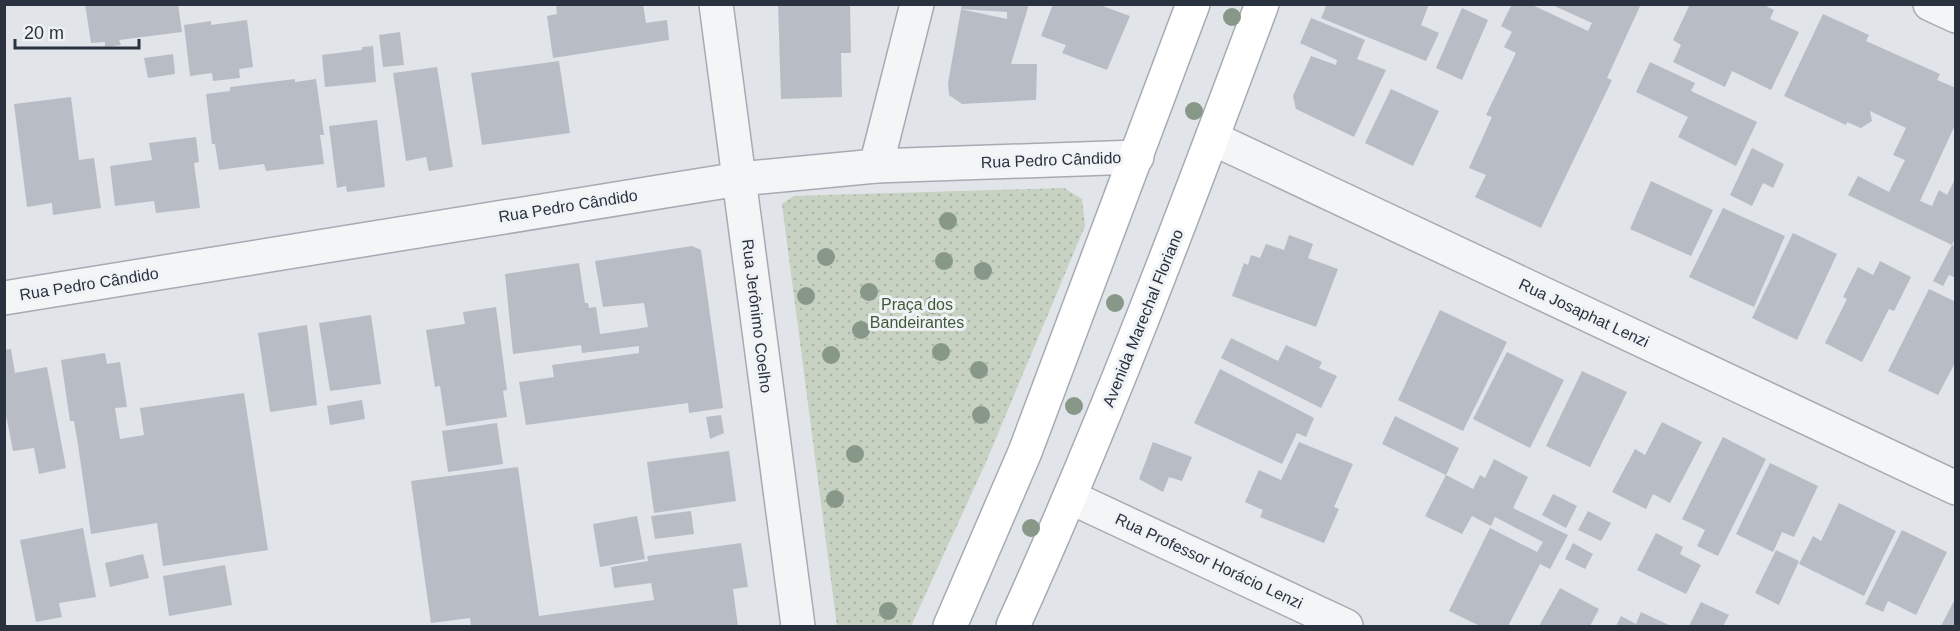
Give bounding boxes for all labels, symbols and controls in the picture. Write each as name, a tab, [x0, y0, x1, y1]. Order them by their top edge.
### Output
scale bar	[15, 12, 140, 50]
text: 20 m	[24, 23, 64, 43]
street label: Rua Pedro Cândido	[980, 149, 1122, 171]
street label: Rua Pedro Cândido	[497, 187, 639, 225]
street label: Avenida Marechal Floriano	[1100, 227, 1187, 409]
street label: Rua Jerônimo Coelho	[739, 238, 775, 394]
street label: Rua Pedro Cândido	[18, 265, 160, 303]
street label: Rua Josaphat Lenzi	[1516, 275, 1652, 351]
park label: Praça dos Bandeirantes	[870, 296, 964, 331]
street label: Rua Professor Horácio Lenzi	[1113, 510, 1305, 612]

